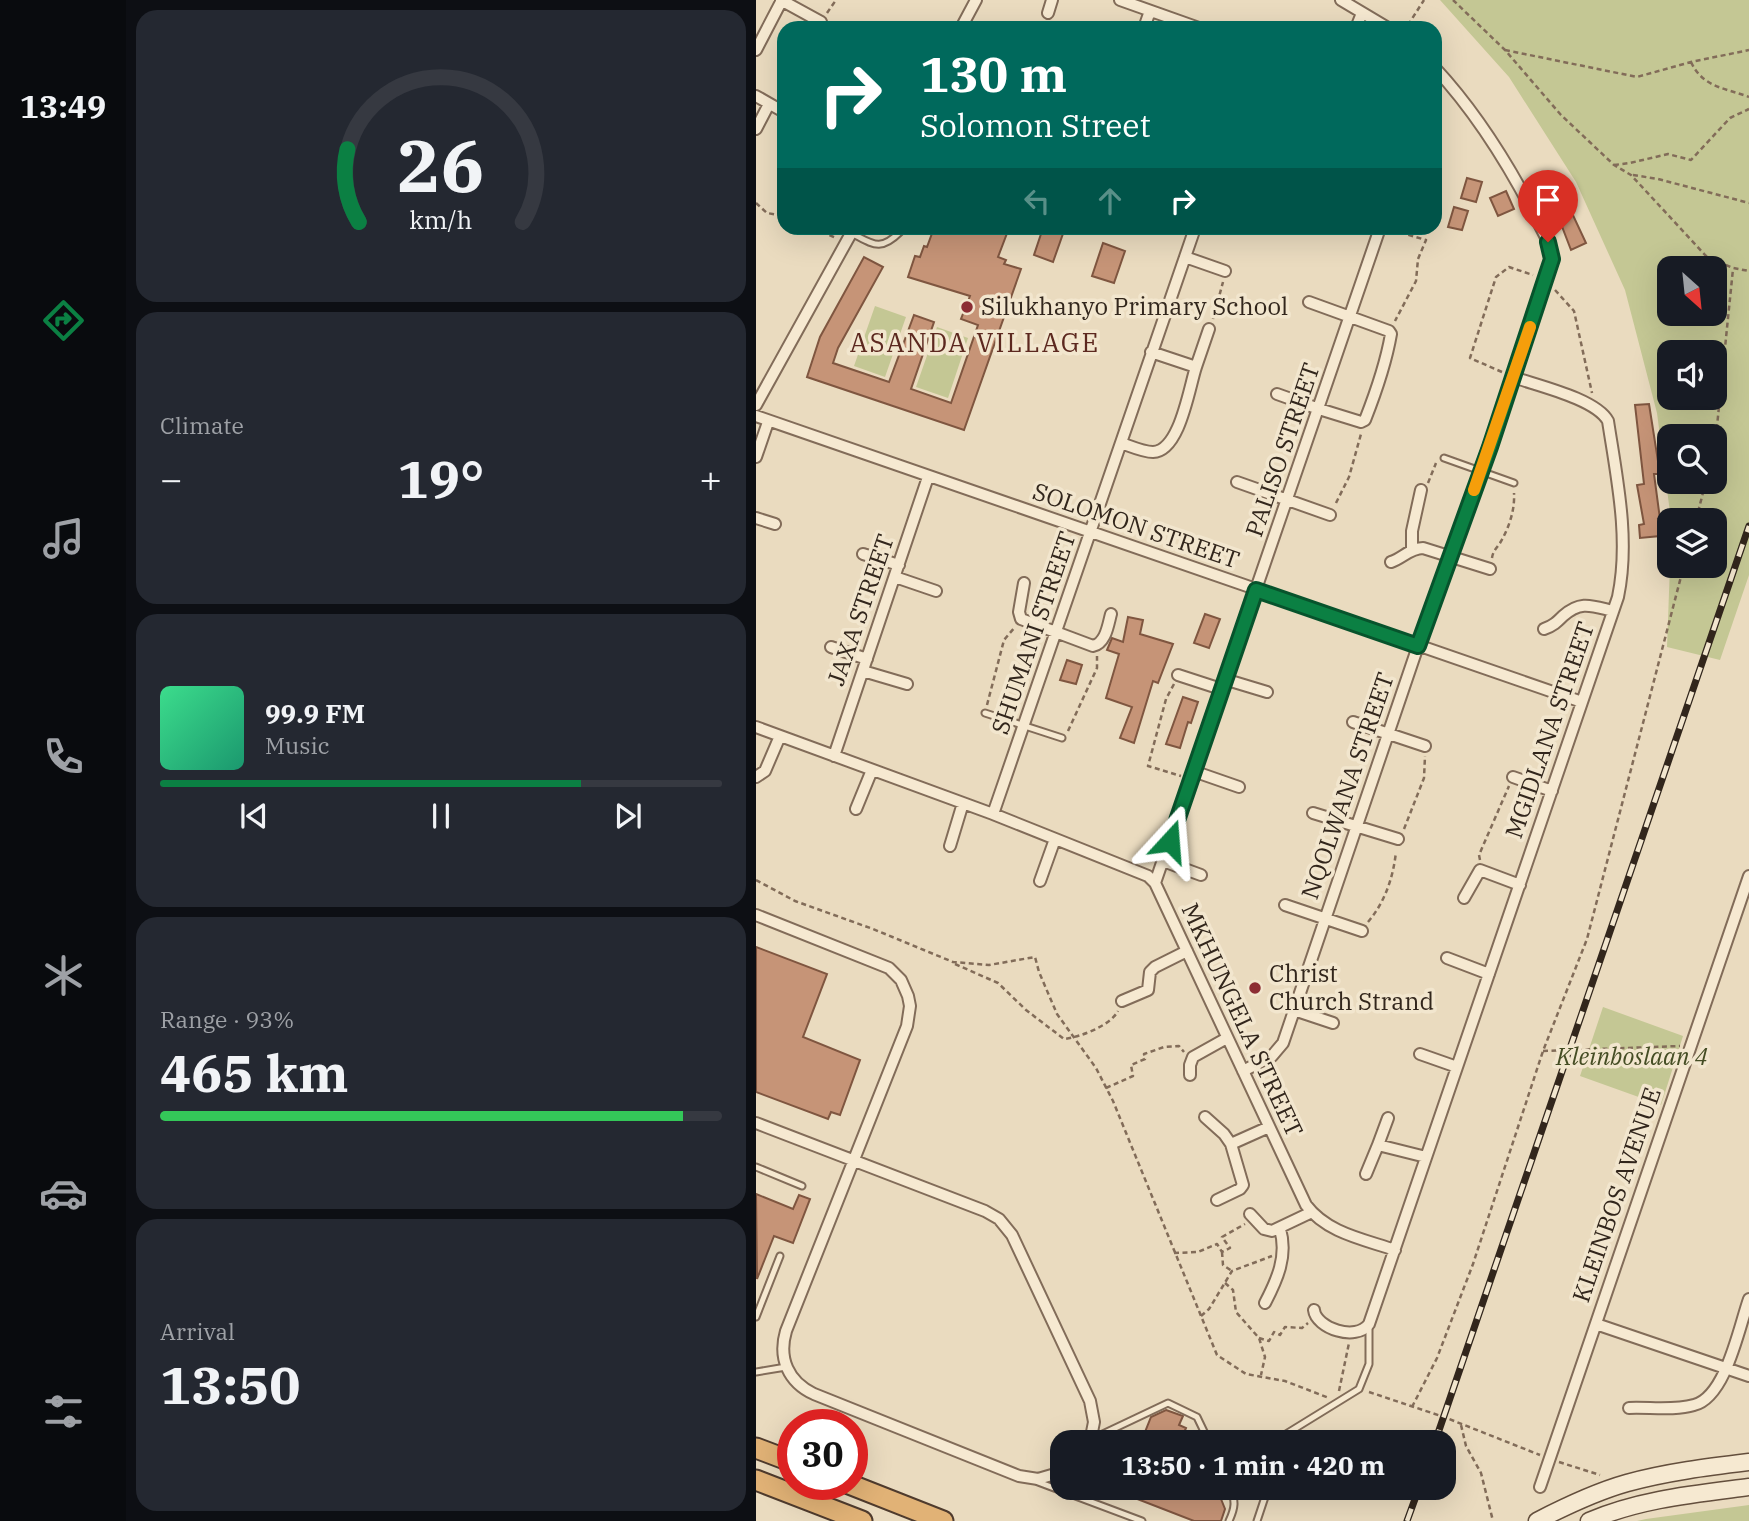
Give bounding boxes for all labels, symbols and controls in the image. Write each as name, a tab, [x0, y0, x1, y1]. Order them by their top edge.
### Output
text: 130 m	[920, 42, 1067, 105]
icon: right	[805, 49, 896, 140]
text: 13:49	[20, 85, 106, 127]
text: Solomon Street	[920, 104, 1151, 146]
text: 26	[397, 117, 485, 212]
pin	[1518, 170, 1578, 242]
icon: arrive	[1529, 181, 1567, 219]
icon: left	[1018, 182, 1056, 220]
icon: ahead	[1091, 182, 1129, 220]
icon: right	[1164, 182, 1202, 220]
text: km/h	[409, 203, 473, 236]
north arrow	[1657, 256, 1727, 326]
map controls	[1657, 256, 1727, 578]
place label: Silukhanyo Primary School	[981, 290, 1288, 322]
icon: directions	[39, 296, 88, 345]
marker: Silukhanyo Primary School	[959, 299, 975, 315]
district label: ASANDA VILLAGE	[850, 325, 1100, 359]
button: sound	[1657, 340, 1727, 410]
street label: PALISO STREET	[1237, 359, 1327, 541]
text: Climate	[160, 410, 244, 440]
button: search	[1657, 424, 1727, 494]
text: 19°	[398, 445, 484, 512]
text: −	[160, 454, 183, 503]
text: +	[699, 454, 722, 503]
street label: SOLOMON STREET	[1029, 475, 1244, 575]
button: layers	[1657, 508, 1727, 578]
icon: music	[39, 514, 88, 563]
street label: SHUMANI STREET	[983, 527, 1083, 738]
street label: JAXA STREET	[819, 530, 901, 690]
street label: MGIDLANA STREET	[1497, 617, 1601, 842]
street label: NQOLWANA STREET	[1293, 668, 1401, 903]
text: 99.9 FM	[265, 696, 365, 730]
text: Music	[265, 730, 330, 760]
icon: phone	[39, 732, 88, 781]
icon: previous	[235, 797, 273, 835]
icon: pause	[422, 797, 460, 835]
icon: next	[609, 797, 647, 835]
position arrow	[1133, 804, 1207, 878]
street label: MKHUNGELA STREET	[1175, 898, 1311, 1142]
icon: climate	[39, 951, 88, 1000]
place label: Christ Church Strand	[1269, 957, 1434, 1017]
marker: Christ Church Strand	[1247, 980, 1263, 996]
text: Range · 93%	[160, 1004, 294, 1034]
text: 465 km	[160, 1039, 349, 1106]
park label: Kleinboslaan 4	[1555, 1040, 1708, 1072]
street label: KLEINBOS AVENUE	[1564, 1083, 1668, 1306]
icon: car	[39, 1169, 88, 1218]
text: Arrival	[160, 1316, 235, 1346]
text: 13:50	[160, 1351, 301, 1418]
icon: filters	[39, 1387, 88, 1436]
speed limit sign: 30	[777, 1409, 868, 1500]
text: 13:50 · 1 min · 420 m	[1121, 1448, 1385, 1482]

